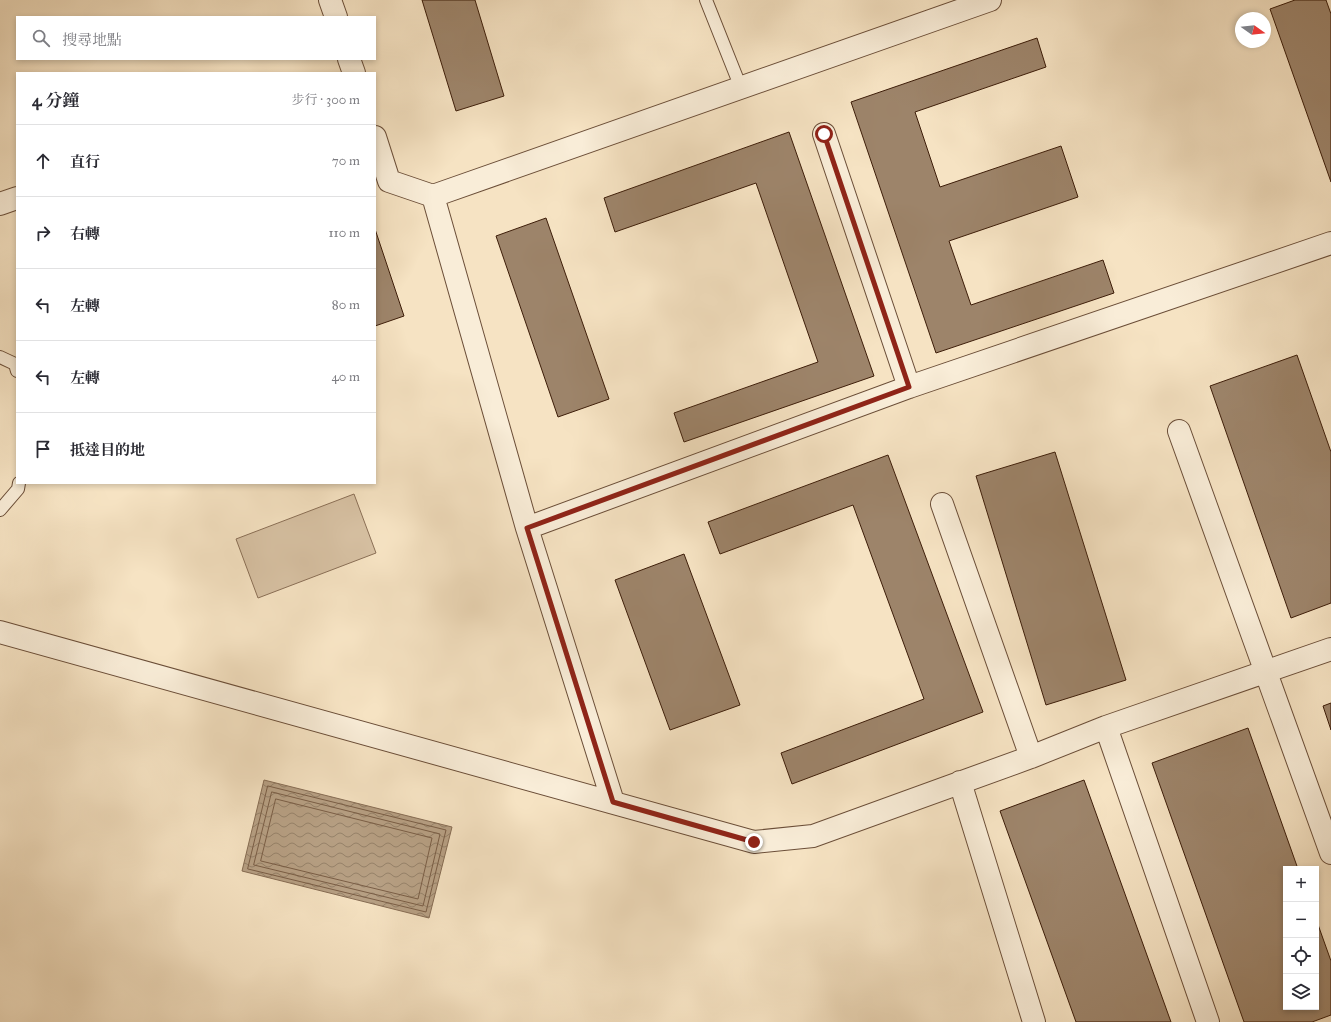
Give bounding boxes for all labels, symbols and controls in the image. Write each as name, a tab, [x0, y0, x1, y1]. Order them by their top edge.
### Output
north arrow	[1235, 12, 1271, 48]
search box	[16, 16, 376, 60]
icon: search	[30, 27, 52, 49]
text: 搜尋地點	[62, 31, 122, 49]
text: 4 分鐘	[32, 90, 79, 111]
text: 步行 · 300 m	[292, 92, 360, 108]
route start	[815, 125, 833, 143]
icon: ahead	[32, 150, 54, 172]
text: 直行	[70, 153, 100, 171]
text: 70 m	[332, 153, 360, 169]
icon: right	[32, 222, 54, 244]
text: 右轉	[70, 225, 100, 243]
text: 110 m	[328, 225, 360, 241]
icon: left	[32, 294, 54, 316]
text: 左轉	[70, 297, 100, 315]
text: 80 m	[332, 297, 360, 313]
icon: left	[32, 366, 54, 388]
text: 左轉	[70, 369, 100, 387]
text: 40 m	[331, 369, 360, 385]
icon: arrive	[32, 438, 54, 460]
text: 抵達目的地	[70, 441, 145, 459]
route end	[745, 833, 763, 851]
map controls	[1283, 866, 1319, 1010]
button: +	[1283, 866, 1319, 902]
button: −	[1283, 902, 1319, 938]
button: locate	[1283, 938, 1319, 974]
button: layers	[1283, 974, 1319, 1010]

